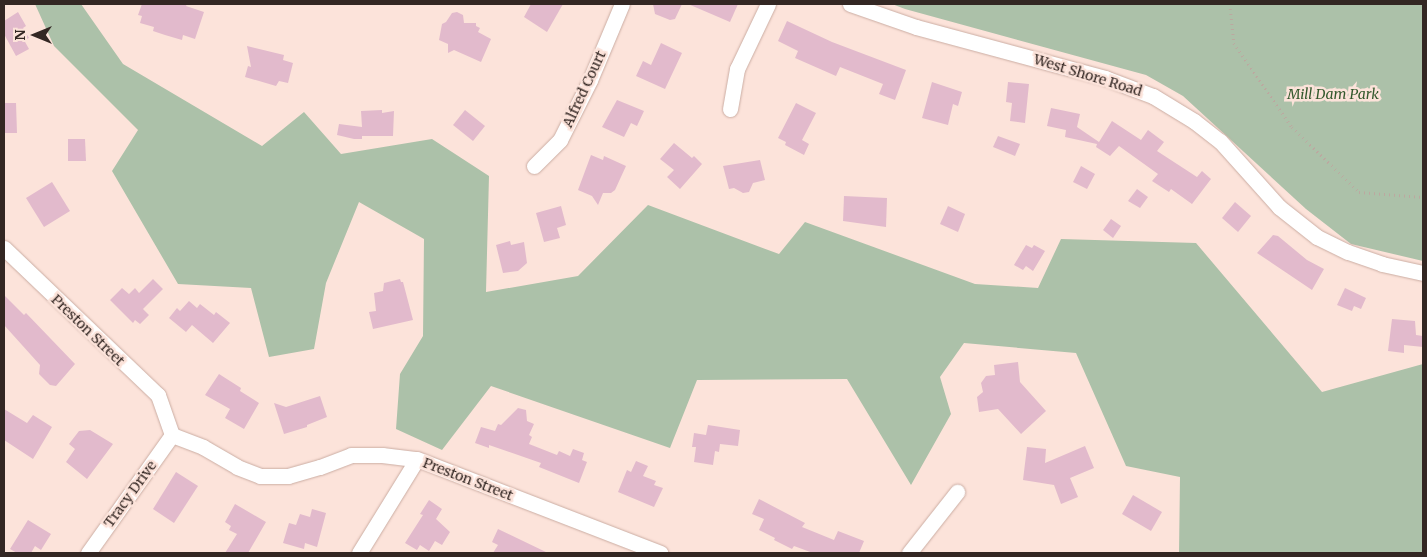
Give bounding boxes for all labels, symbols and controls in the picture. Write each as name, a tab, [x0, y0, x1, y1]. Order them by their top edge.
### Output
north arrow	[10, 10, 60, 60]
text: N	[11, 29, 29, 41]
street label: Alfred Court	[559, 48, 609, 130]
street label: West Shore Road	[1032, 51, 1144, 99]
park label: Mill Dam Park	[1287, 86, 1379, 102]
street label: Preston Street	[48, 291, 128, 369]
street label: Preston Street	[421, 454, 515, 504]
street label: Tracy Drive	[100, 457, 160, 531]

